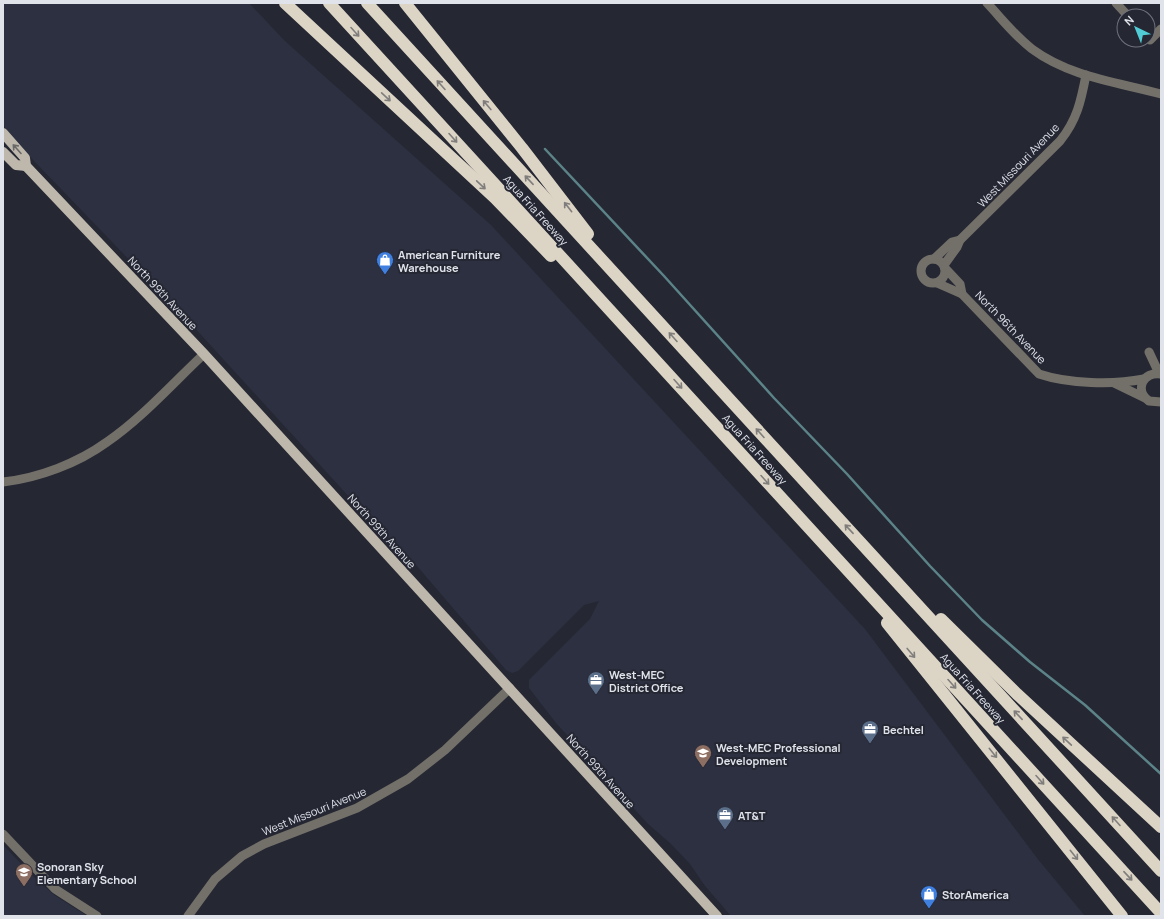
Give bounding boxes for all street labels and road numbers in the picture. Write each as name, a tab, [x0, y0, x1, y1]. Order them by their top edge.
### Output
street label: West Missouri Avenue	[974, 119, 1062, 210]
street label: Agua Fria Freeway	[500, 171, 572, 249]
street label: North 99th Avenue	[125, 253, 201, 333]
street label: North 96th Avenue	[972, 287, 1050, 367]
street label: Agua Fria Freeway	[719, 410, 791, 488]
street label: North 99th Avenue	[344, 490, 420, 572]
street label: Agua Fria Freeway	[937, 649, 1009, 727]
street label: North 99th Avenue	[563, 730, 639, 812]
street label: West Missouri Avenue	[260, 783, 369, 839]

